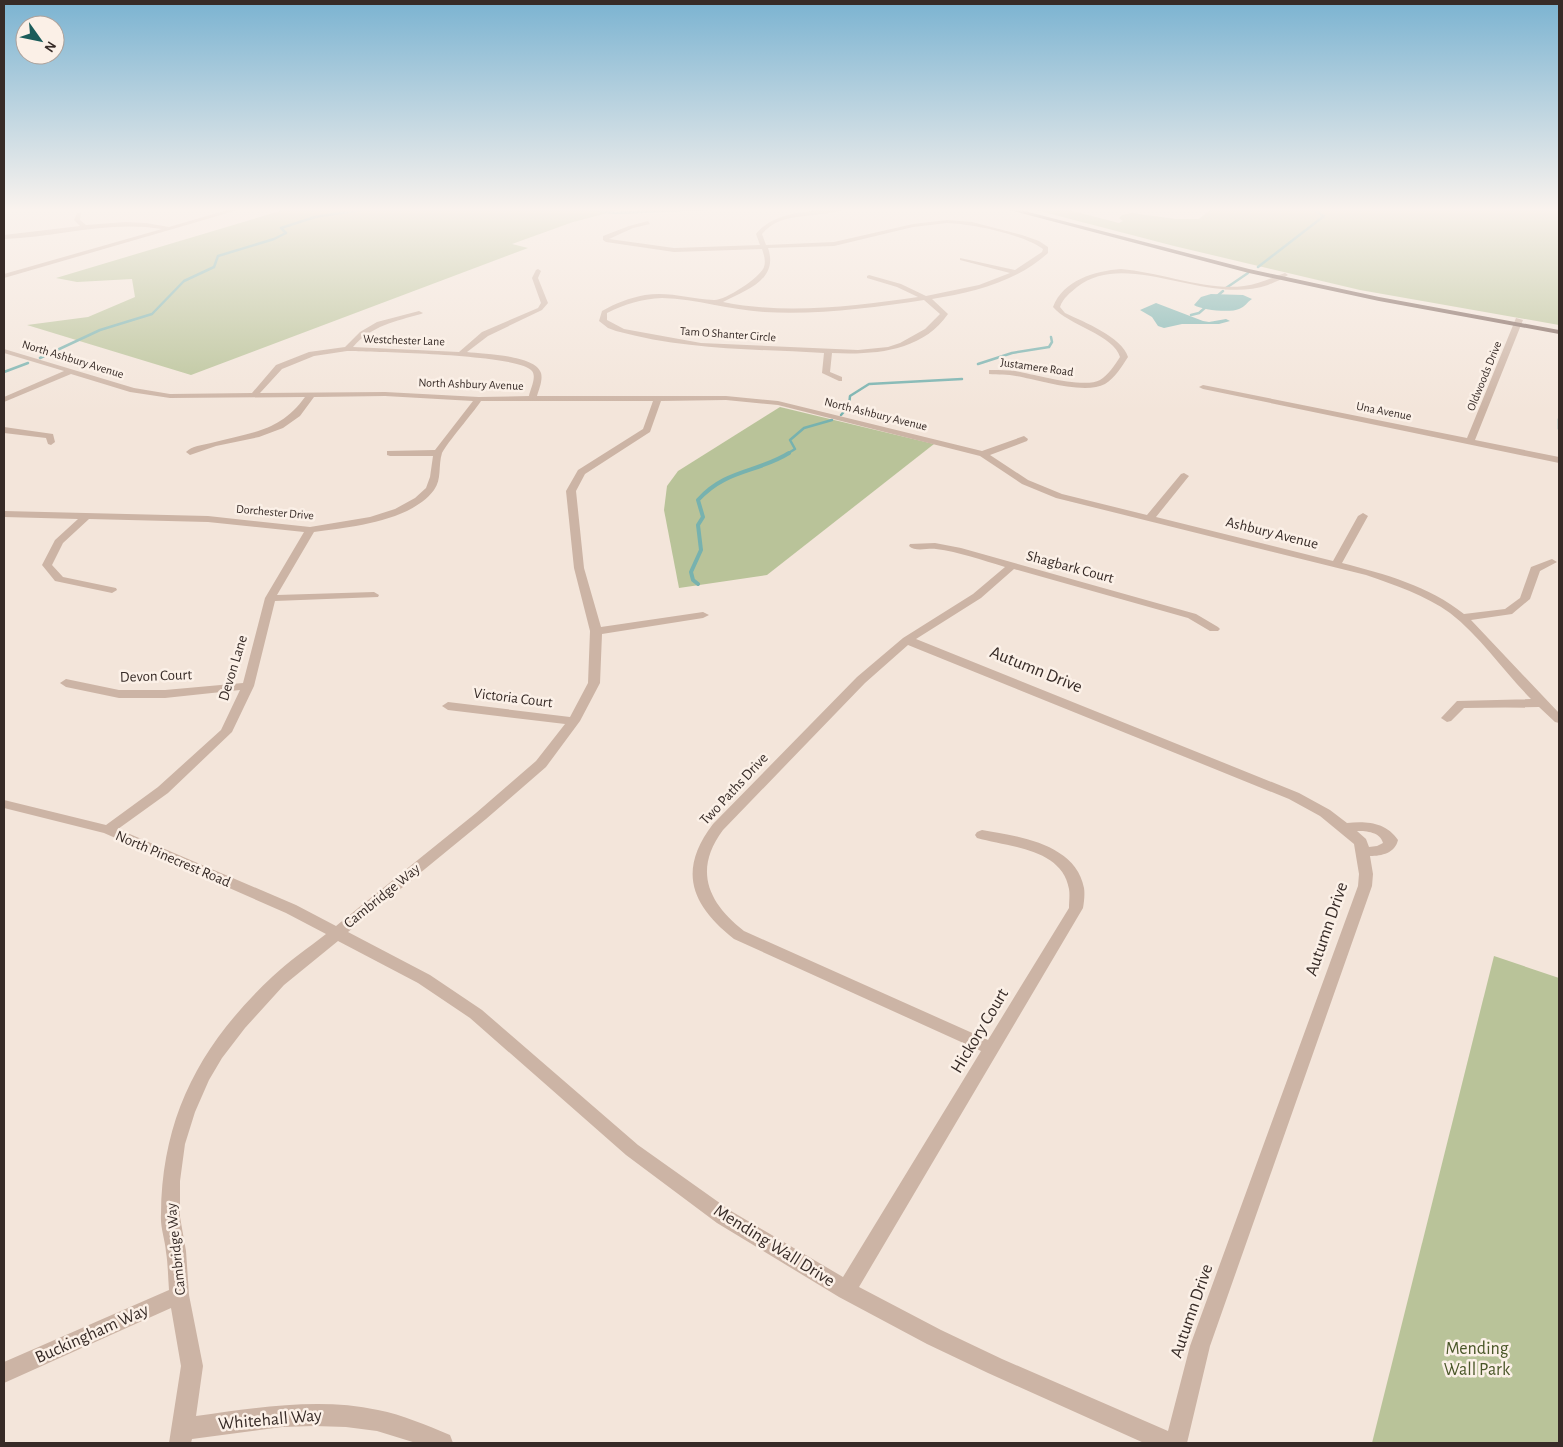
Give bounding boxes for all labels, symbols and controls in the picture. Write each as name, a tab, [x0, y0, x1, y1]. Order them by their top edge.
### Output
north arrow	[15, 15, 65, 65]
text: N	[42, 39, 59, 54]
street label: Tam O Shanter Circle	[680, 325, 776, 343]
street label: Westchester Lane	[363, 333, 445, 347]
street label: North Ashbury Avenue	[20, 338, 125, 381]
street label: Oldwoods Drive	[1465, 339, 1503, 413]
street label: Justamere Road	[1000, 356, 1074, 378]
street label: North Ashbury Avenue	[418, 376, 524, 393]
street label: North Ashbury Avenue	[823, 395, 929, 434]
street label: Una Avenue	[1355, 400, 1413, 422]
street label: Dorchester Drive	[236, 503, 314, 521]
street label: Ashbury Avenue	[1224, 514, 1320, 552]
street label: Shagbark Court	[1025, 548, 1115, 586]
street label: Devon Lane	[216, 633, 250, 703]
street label: Autumn Drive	[987, 643, 1085, 697]
street label: Devon Court	[120, 667, 193, 685]
street label: Victoria Court	[473, 686, 554, 710]
street label: Two Paths Drive	[697, 750, 771, 828]
street label: North Pinecrest Road	[113, 828, 233, 890]
street label: Cambridge Way	[341, 861, 423, 931]
street label: Autumn Drive	[1303, 880, 1351, 978]
street label: Hickory Court	[948, 985, 1012, 1076]
street label: Cambridge Way	[164, 1201, 188, 1296]
street label: Mending Wall Drive	[710, 1202, 838, 1290]
street label: Autumn Drive	[1168, 1262, 1216, 1360]
street label: Buckingham Way	[33, 1301, 152, 1367]
park label: Mending Wall Park	[1444, 1340, 1511, 1379]
street label: Whitehall Way	[218, 1406, 323, 1433]

